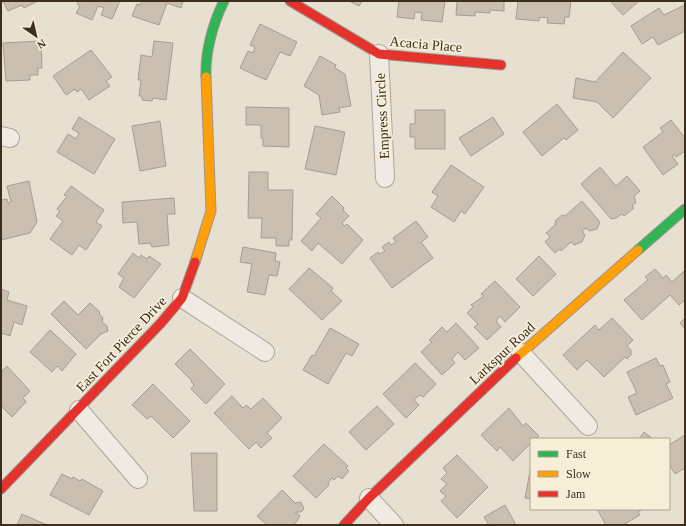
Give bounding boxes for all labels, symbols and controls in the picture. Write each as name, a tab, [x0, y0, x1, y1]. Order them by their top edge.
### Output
north arrow	[16, 16, 56, 56]
street label: Acacia Place	[389, 34, 463, 55]
text: N	[35, 37, 48, 52]
street label: Empress Circle	[373, 73, 392, 159]
street label: East Fort Pierce Drive	[73, 294, 169, 395]
street label: Larkspur Road	[467, 319, 538, 387]
legend	[530, 438, 670, 510]
text: Fast	[566, 447, 587, 461]
text: Slow	[566, 467, 591, 481]
text: Jam	[566, 487, 586, 501]

